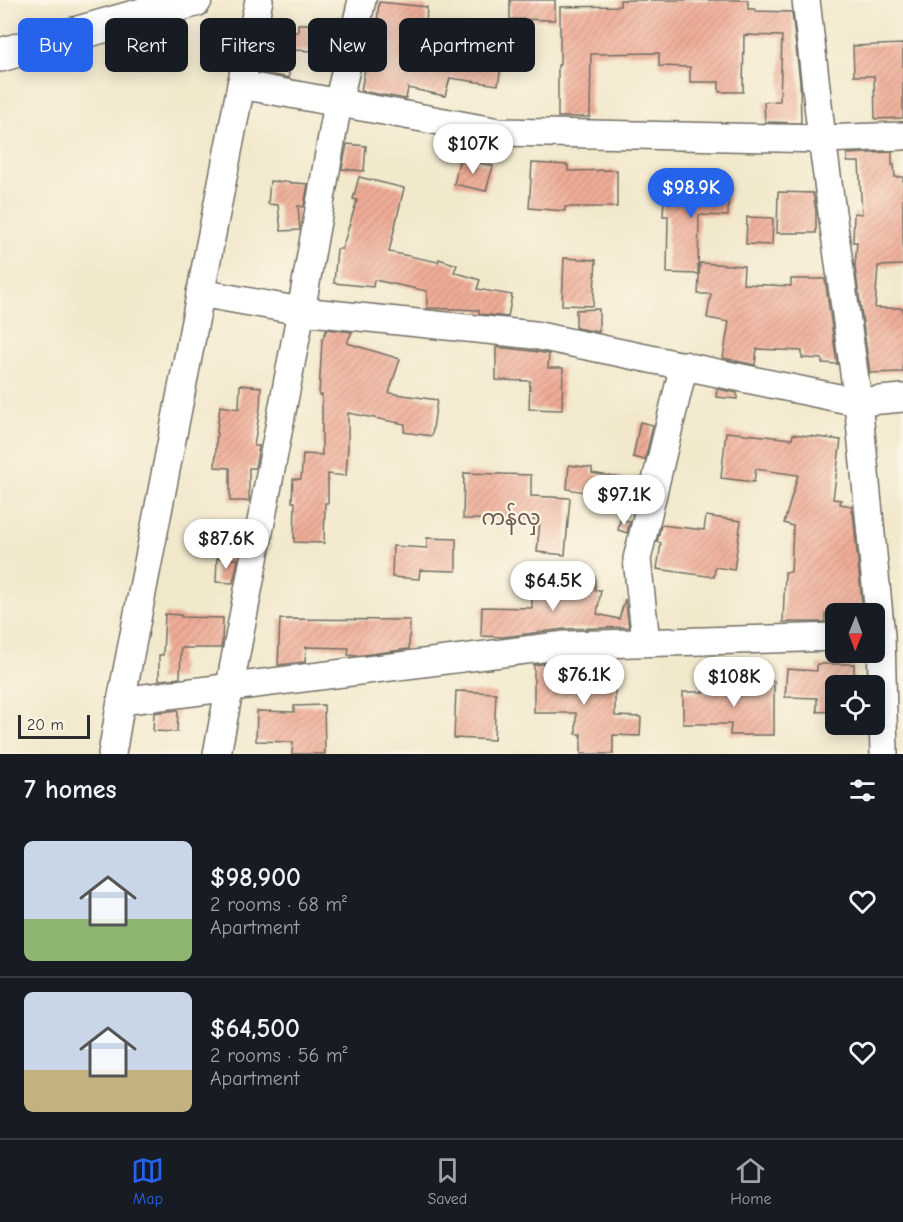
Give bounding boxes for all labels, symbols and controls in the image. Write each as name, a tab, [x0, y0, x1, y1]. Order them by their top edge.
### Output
chip: Buy	[18, 18, 93, 72]
chip: Rent	[105, 18, 188, 72]
chip: Filters	[200, 18, 296, 72]
chip: New	[308, 18, 387, 72]
chip: Apartment	[399, 18, 535, 72]
pin: $107K	[431, 124, 515, 175]
text: $107K	[447, 132, 499, 155]
pin: $98.9K	[642, 168, 740, 219]
text: $98.9K	[662, 176, 720, 199]
pin: $97.1K	[575, 475, 673, 526]
text: $97.1K	[597, 483, 651, 506]
district label: ကန်လှ	[481, 502, 541, 535]
pin: $87.6K	[177, 519, 275, 570]
text: $87.6K	[198, 527, 254, 550]
pin: $64.5K	[504, 561, 602, 612]
text: $64.5K	[524, 569, 582, 592]
north arrow	[825, 603, 885, 663]
map controls	[825, 603, 885, 735]
pin: $76.1K	[535, 655, 633, 706]
pin: $108K	[692, 657, 776, 708]
text: $76.1K	[557, 663, 611, 686]
text: $108K	[708, 665, 760, 688]
button: locate	[825, 675, 885, 735]
scale bar	[18, 712, 90, 740]
text: 20 m	[27, 716, 64, 734]
icon: filters	[846, 774, 879, 807]
text: 7 homes	[24, 775, 117, 805]
text: $98,900	[210, 863, 301, 893]
icon: home	[72, 865, 144, 937]
icon: heart	[846, 885, 879, 918]
text: 2 rooms · 68 m²	[210, 893, 347, 916]
text: Apartment	[210, 916, 300, 939]
text: $64,500	[210, 1014, 300, 1044]
icon: home	[72, 1016, 144, 1088]
icon: heart	[846, 1036, 879, 1069]
text: 2 rooms · 56 m²	[210, 1044, 348, 1067]
text: Apartment	[210, 1067, 300, 1090]
tab: Map	[131, 1154, 164, 1208]
tab: Saved	[427, 1154, 467, 1208]
tab: Home	[730, 1154, 772, 1208]

